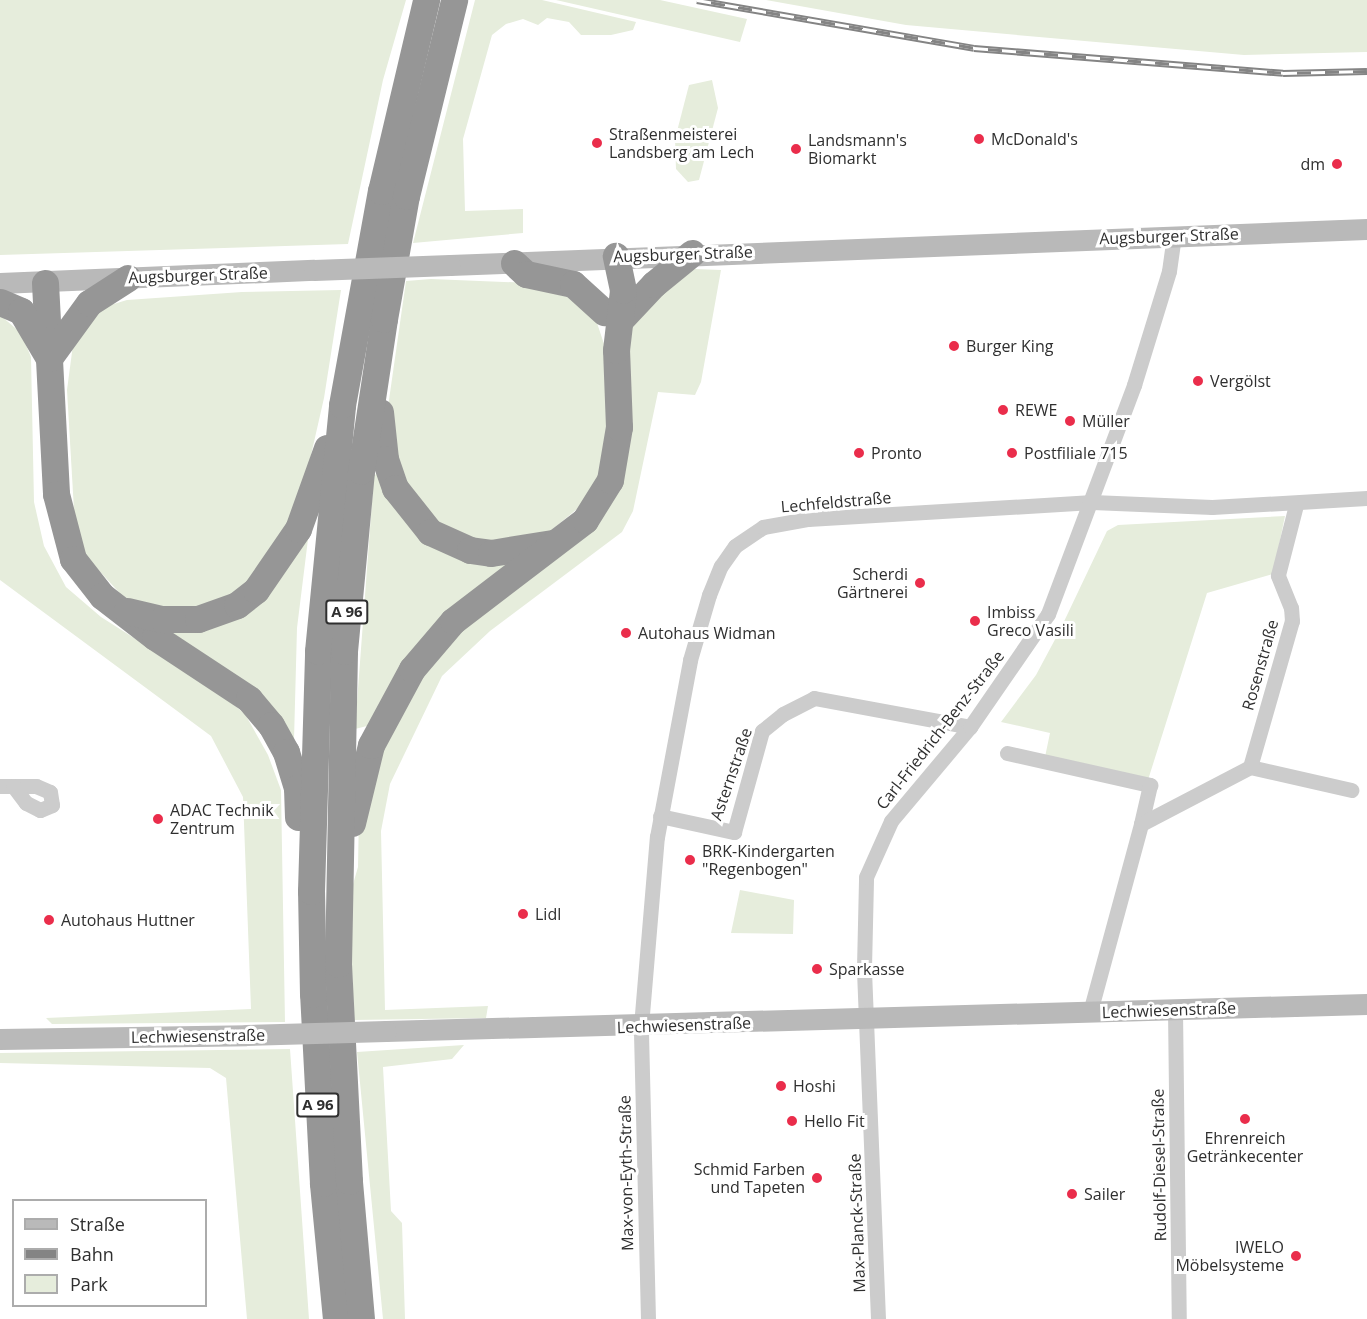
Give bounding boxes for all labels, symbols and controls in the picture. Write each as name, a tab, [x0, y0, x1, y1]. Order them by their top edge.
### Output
place label: Straßenmeisterei Landsberg am Lech	[609, 124, 754, 162]
place label: McDonald's	[991, 129, 1078, 149]
place label: Landsmann's Biomarkt	[808, 130, 907, 168]
marker: McDonald's	[972, 132, 986, 146]
marker: Straßenmeisterei Landsberg am Lech	[590, 136, 604, 150]
marker: Landsmann's Biomarkt	[789, 142, 803, 156]
place label: dm	[1300, 154, 1325, 174]
marker: dm	[1330, 157, 1344, 171]
street label: Augsburger Straße	[1099, 224, 1239, 248]
street label: Augsburger Straße	[613, 242, 753, 266]
street label: Augsburger Straße	[128, 263, 268, 287]
place label: Burger King	[966, 336, 1053, 356]
marker: Burger King	[947, 339, 961, 353]
place label: Vergölst	[1210, 371, 1271, 391]
marker: Vergölst	[1191, 374, 1205, 388]
place label: REWE	[1015, 400, 1057, 420]
marker: REWE	[996, 403, 1010, 417]
place label: Müller	[1082, 411, 1130, 431]
marker: Müller	[1063, 414, 1077, 428]
place label: Pronto	[871, 443, 922, 463]
place label: Postfiliale 715	[1024, 443, 1128, 463]
marker: Pronto	[852, 446, 866, 460]
marker: Postfiliale 715	[1005, 446, 1019, 460]
street label: Lechfeldstraße	[780, 488, 892, 516]
place label: Scherdi Gärtnerei	[837, 564, 908, 602]
marker: Scherdi Gärtnerei	[913, 576, 927, 590]
road number: A 96	[324, 600, 370, 624]
place label: Imbiss Greco Vasili	[987, 602, 1074, 640]
marker: Imbiss Greco Vasili	[968, 614, 982, 628]
street label: Rosenstraße	[1238, 617, 1282, 713]
place label: Autohaus Widman	[638, 623, 776, 643]
marker: Autohaus Widman	[619, 626, 633, 640]
street label: Carl-Friedrich-Benz-Straße	[872, 647, 1008, 813]
street label: Asternstraße	[706, 725, 756, 823]
place label: ADAC Technik Zentrum	[170, 800, 274, 838]
marker: ADAC Technik Zentrum	[151, 812, 165, 826]
place label: BRK-Kindergarten "Regenbogen"	[702, 841, 835, 879]
marker: BRK-Kindergarten "Regenbogen"	[683, 853, 697, 867]
place label: Lidl	[535, 904, 561, 924]
marker: Lidl	[516, 907, 530, 921]
place label: Autohaus Huttner	[61, 910, 195, 930]
marker: Autohaus Huttner	[42, 913, 56, 927]
place label: Sparkasse	[829, 959, 905, 979]
marker: Sparkasse	[810, 962, 824, 976]
street label: Lechwiesenstraße	[1102, 998, 1236, 1022]
street label: Lechwiesenstraße	[617, 1013, 751, 1037]
street label: Lechwiesenstraße	[131, 1025, 265, 1047]
place label: Hoshi	[793, 1076, 836, 1096]
marker: Hoshi	[774, 1079, 788, 1093]
street label: Rudolf-Diesel-Straße	[1148, 1088, 1170, 1242]
road number: A 96	[296, 1093, 340, 1117]
street label: Max-von-Eyth-Straße	[615, 1095, 637, 1251]
place label: Hello Fit	[804, 1111, 865, 1131]
marker: Ehrenreich Getränkecenter	[1238, 1112, 1252, 1126]
marker: Hello Fit	[785, 1114, 799, 1128]
place label: Ehrenreich Getränkecenter	[1187, 1128, 1303, 1166]
street label: Max-Planck-Straße	[845, 1153, 869, 1293]
place label: Schmid Farben und Tapeten	[694, 1159, 805, 1197]
marker: Schmid Farben und Tapeten	[810, 1171, 824, 1185]
place label: Sailer	[1084, 1184, 1125, 1204]
marker: Sailer	[1065, 1187, 1079, 1201]
legend	[12, 1199, 207, 1307]
text: Straße	[70, 1212, 125, 1236]
place label: IWELO Möbelsysteme	[1175, 1237, 1284, 1275]
text: Bahn	[70, 1242, 114, 1266]
marker: IWELO Möbelsysteme	[1289, 1249, 1303, 1263]
text: Park	[70, 1272, 108, 1296]

